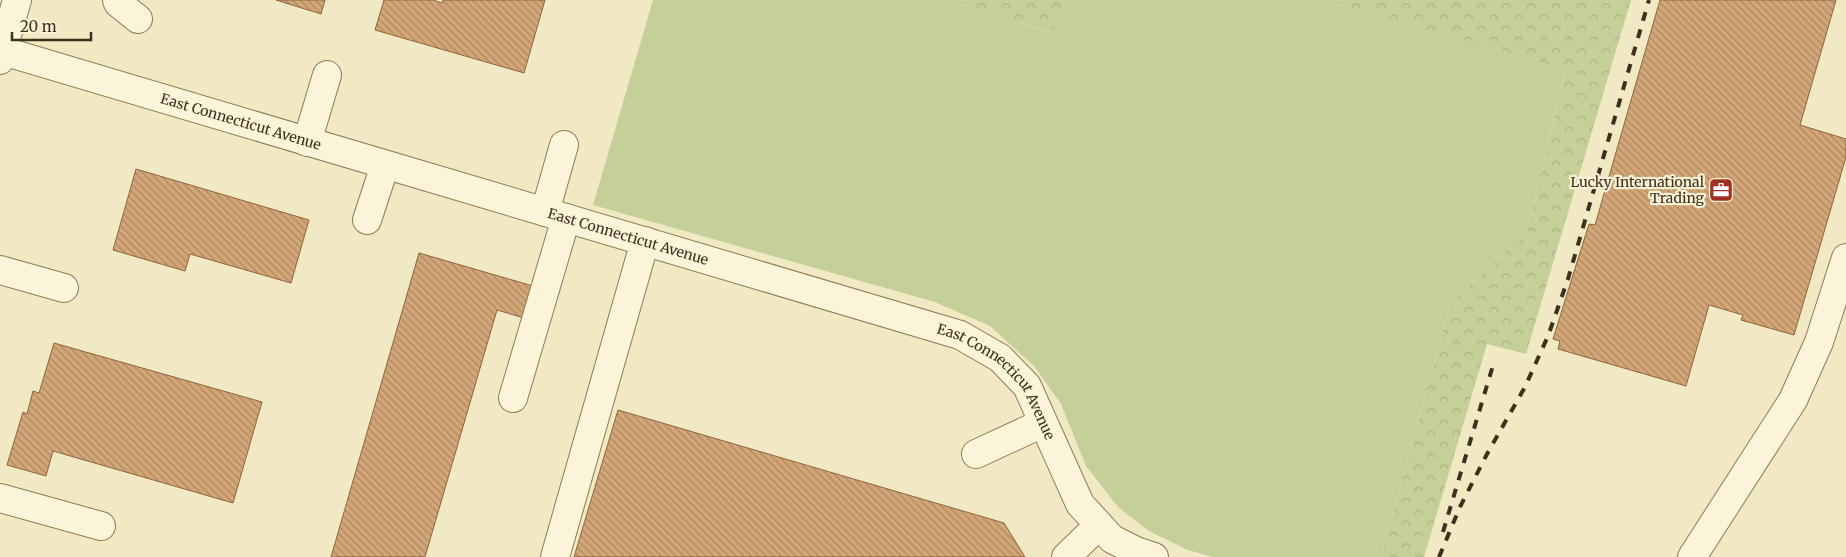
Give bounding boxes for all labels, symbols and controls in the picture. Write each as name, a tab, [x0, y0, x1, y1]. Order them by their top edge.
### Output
scale bar	[12, 10, 91, 42]
text: 20 m	[20, 17, 57, 36]
street label: East Connecticut Avenue	[158, 89, 323, 154]
place label: Lucky International Trading	[1571, 173, 1705, 207]
office icon: Lucky International Trading	[1708, 177, 1734, 203]
street label: East Connecticut Avenue	[546, 204, 711, 269]
street label: East Connecticut Avenue	[935, 320, 1059, 443]

